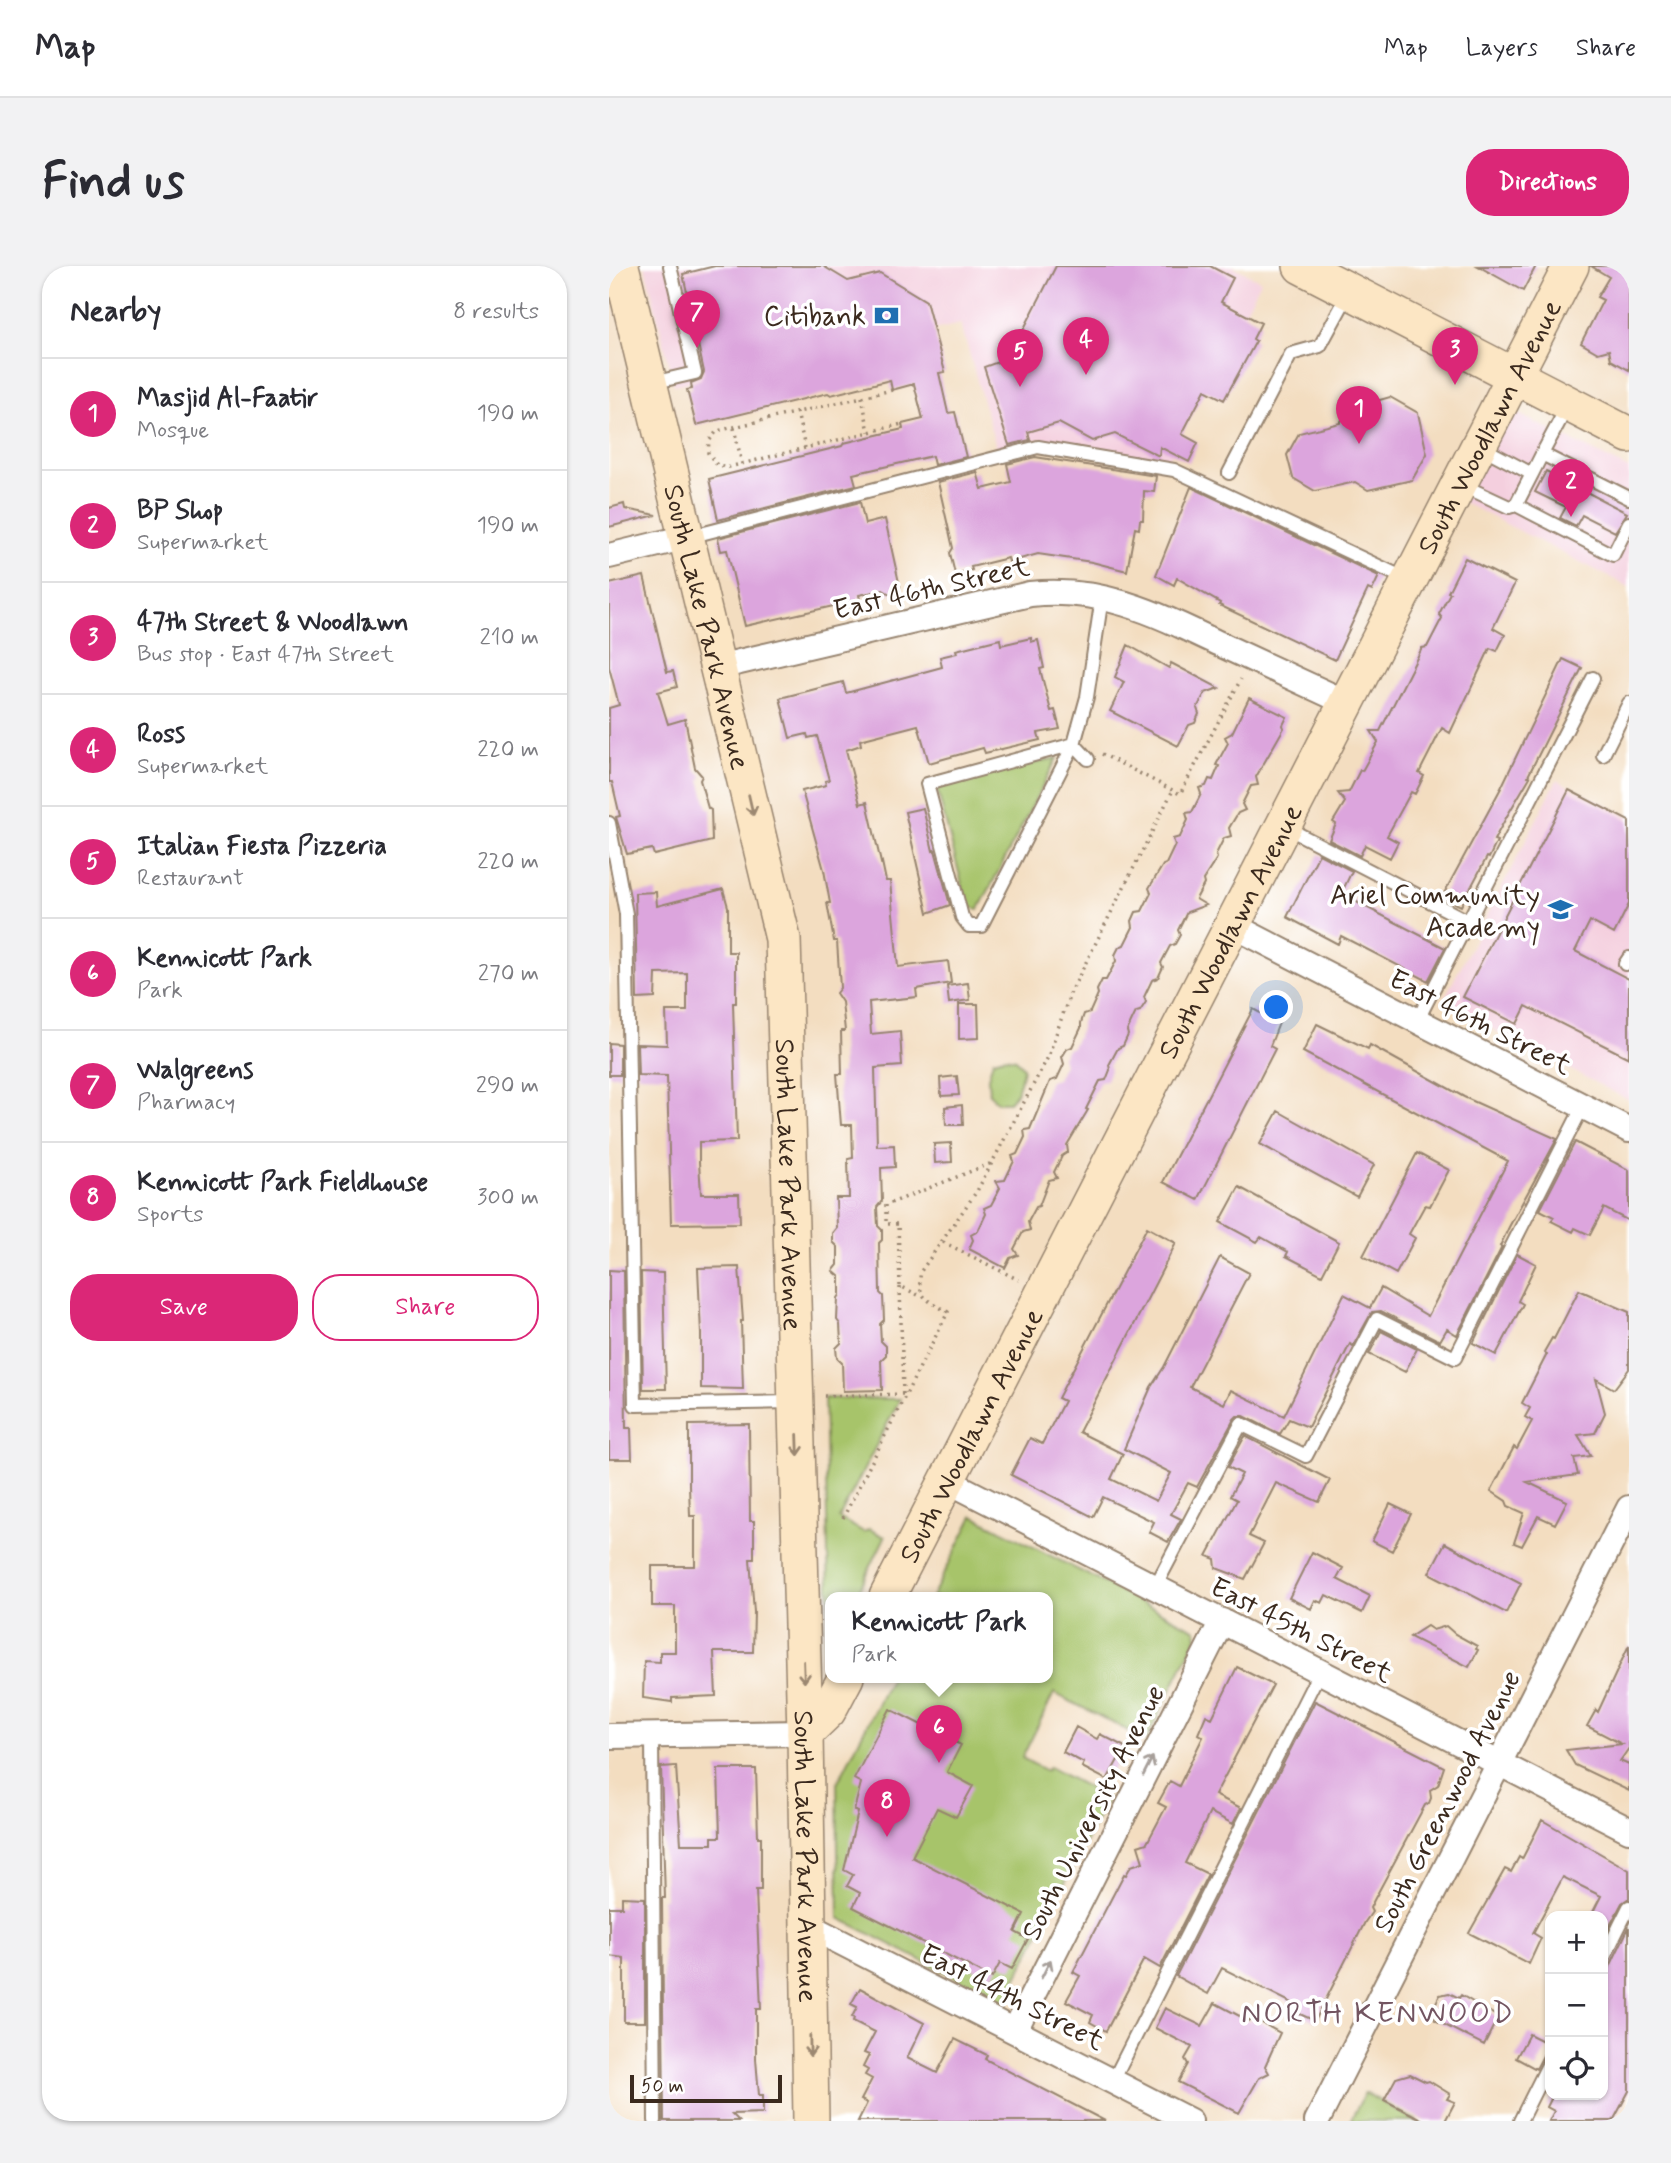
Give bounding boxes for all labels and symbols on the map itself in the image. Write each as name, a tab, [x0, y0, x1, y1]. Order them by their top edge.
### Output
pin: 7	[674, 290, 720, 348]
street label: South Woodlawn Avenue	[1410, 294, 1572, 561]
place label: Citibank	[764, 299, 866, 336]
bank icon: Citibank	[872, 301, 900, 329]
pin: 4	[1063, 317, 1109, 375]
pin: 3	[1432, 327, 1478, 385]
pin: 5	[997, 329, 1043, 387]
pin: 1	[1336, 386, 1382, 444]
pin: 2	[1548, 459, 1594, 517]
street label: South Lake Park Avenue	[653, 481, 758, 774]
street label: East 46th Street	[830, 549, 1034, 630]
one-way arrow	[745, 793, 758, 815]
street label: South Woodlawn Avenue	[1151, 798, 1312, 1066]
place label: Ariel Community Academy	[1330, 878, 1540, 947]
school or university icon: Ariel Community Academy	[1546, 896, 1574, 924]
street label: East 46th Street	[1382, 961, 1578, 1085]
your location	[1259, 990, 1293, 1024]
street label: South Lake Park Avenue	[765, 1038, 810, 1331]
street label: South Woodlawn Avenue	[892, 1303, 1053, 1570]
one-way arrow	[791, 1433, 804, 1456]
street label: East 45th Street	[1204, 1569, 1399, 1693]
one-way arrow	[797, 1660, 810, 1683]
street label: South Greenwood Avenue	[1366, 1664, 1531, 1940]
street label: South University Avenue	[1014, 1679, 1175, 1947]
pin: 6	[916, 1705, 962, 1763]
street label: South Lake Park Avenue	[783, 1710, 825, 2003]
one-way arrow	[1142, 1756, 1156, 1777]
pin: 8	[864, 1779, 910, 1837]
street label: East 44th Street	[914, 1936, 1111, 2061]
one-way arrow	[1039, 1959, 1053, 1980]
district label: NORTH KENWOOD	[1241, 1994, 1515, 2033]
one-way arrow	[803, 2035, 817, 2058]
scale bar	[630, 2072, 782, 2104]

